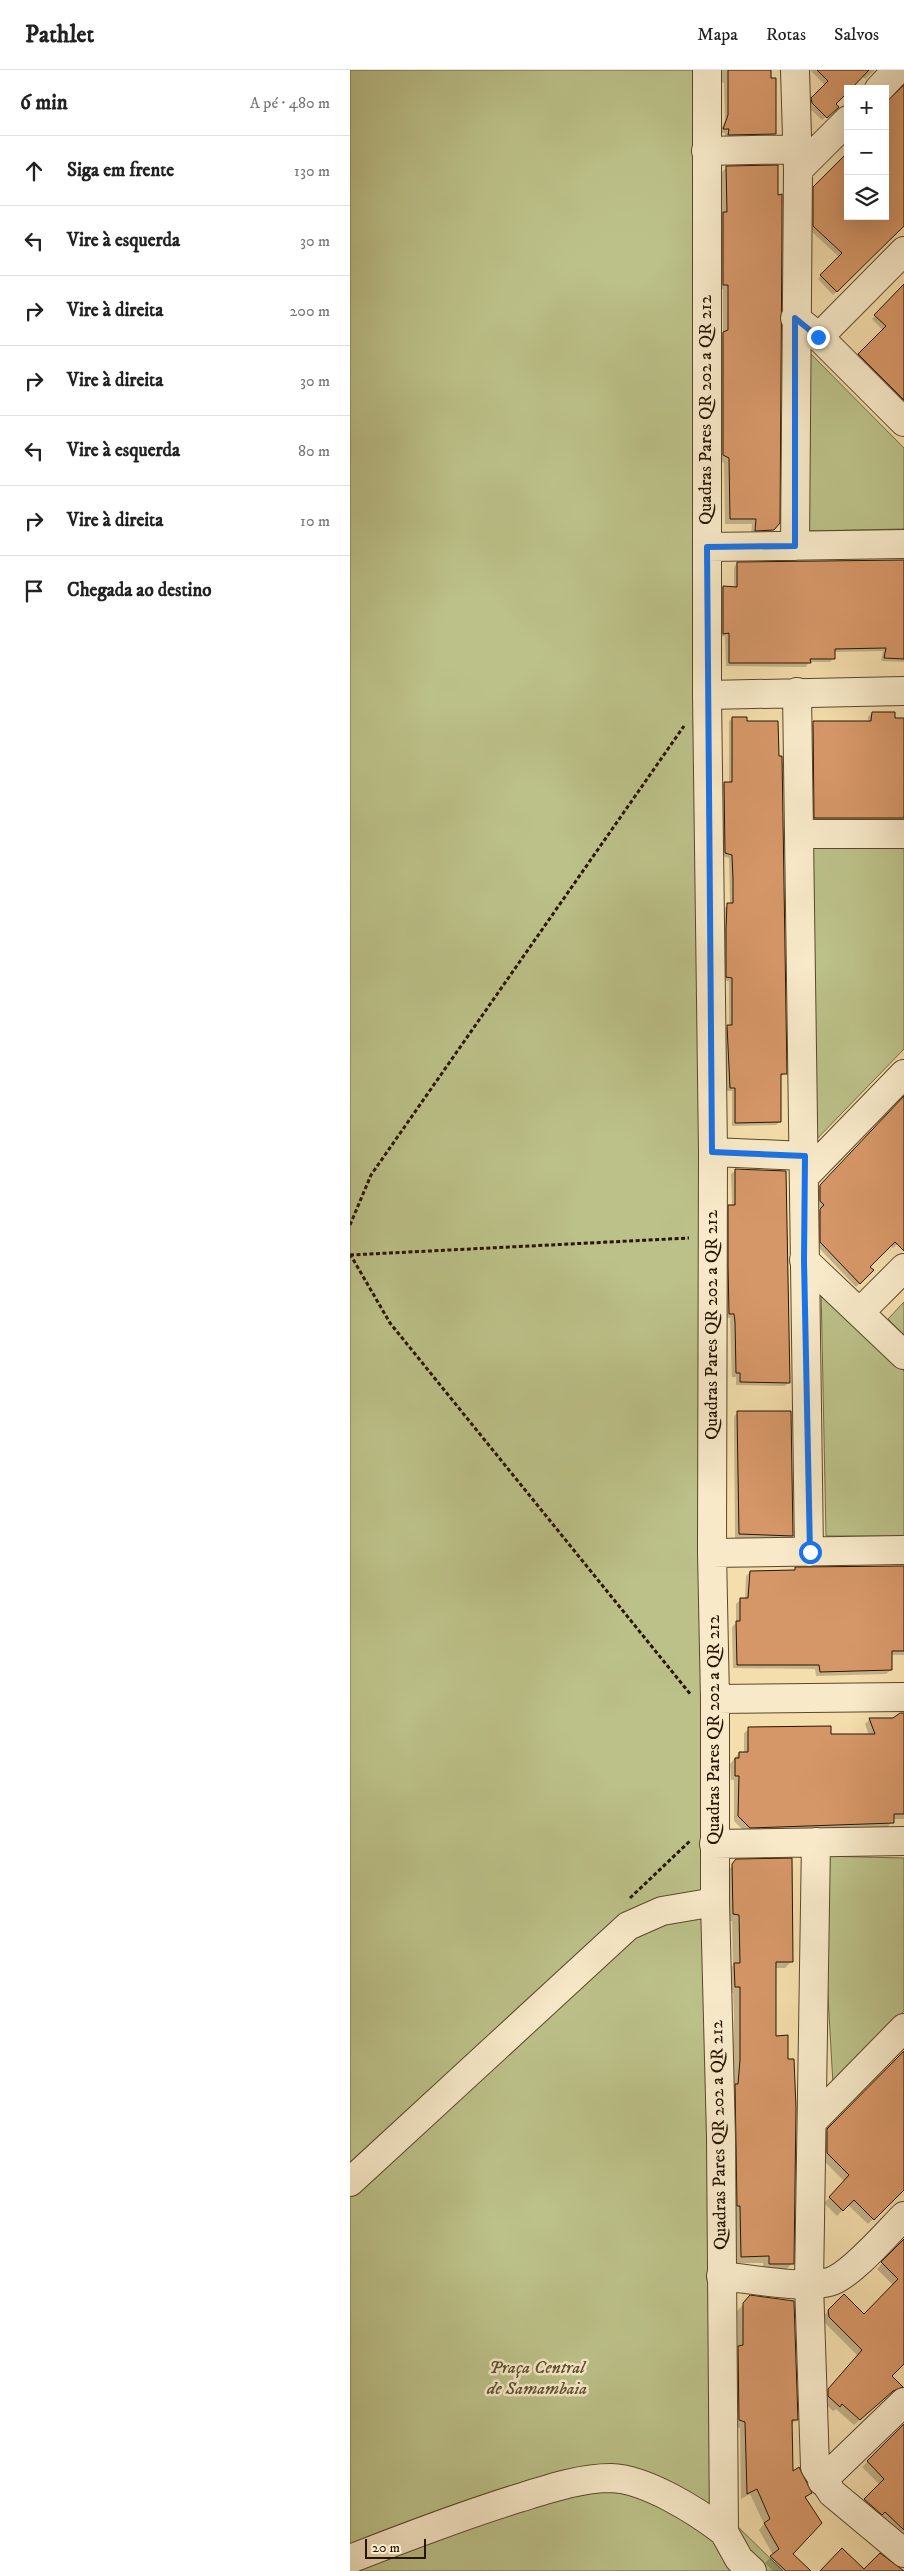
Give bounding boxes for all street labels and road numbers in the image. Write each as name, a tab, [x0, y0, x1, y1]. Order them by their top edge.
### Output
street label: Quadras Pares QR 202 a QR 212	[695, 295, 717, 525]
street label: Quadras Pares QR 202 a QR 212	[701, 1210, 723, 1440]
street label: Quadras Pares QR 202 a QR 212	[703, 1615, 725, 1845]
street label: Quadras Pares QR 202 a QR 212	[706, 2020, 732, 2250]

